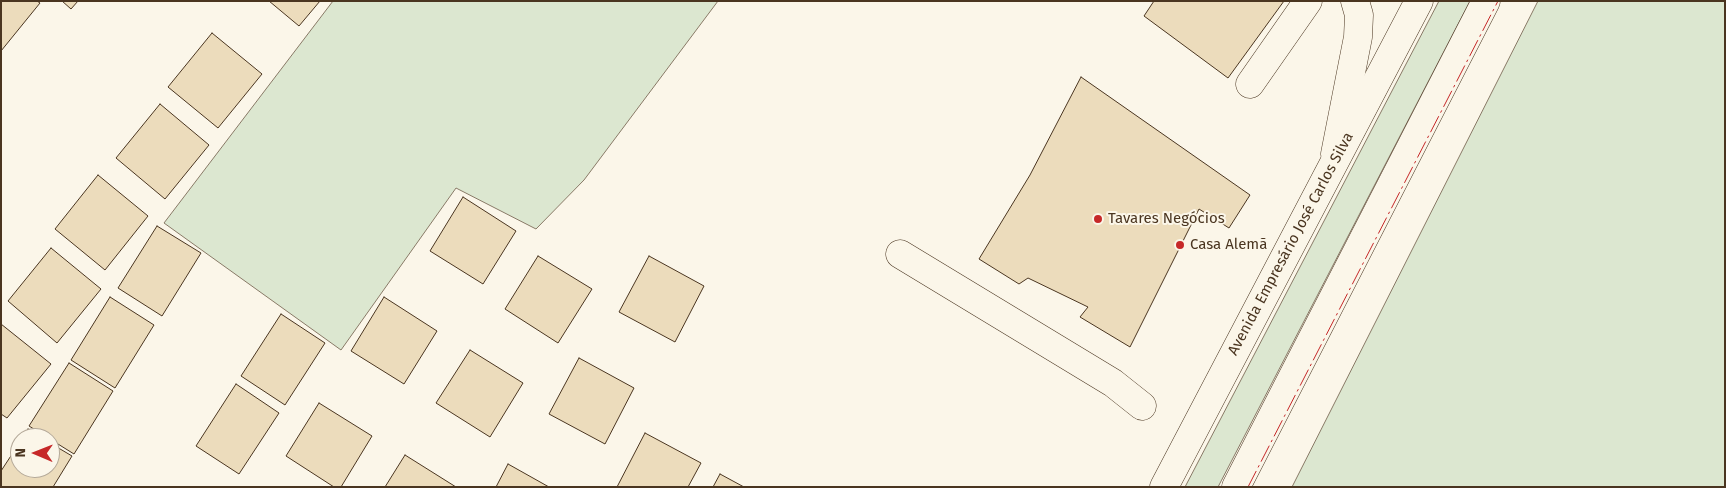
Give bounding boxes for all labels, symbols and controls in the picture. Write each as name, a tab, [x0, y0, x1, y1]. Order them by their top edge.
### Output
street label: Avenida Empresário José Carlos Silva	[1224, 129, 1358, 359]
place label: Tavares Negócios	[1108, 210, 1225, 228]
marker: Tavares Negócios	[1092, 213, 1104, 225]
place label: Casa Alemã	[1190, 236, 1267, 254]
marker: Casa Alemã	[1174, 239, 1186, 251]
north arrow	[10, 428, 60, 478]
text: N	[12, 448, 29, 458]

